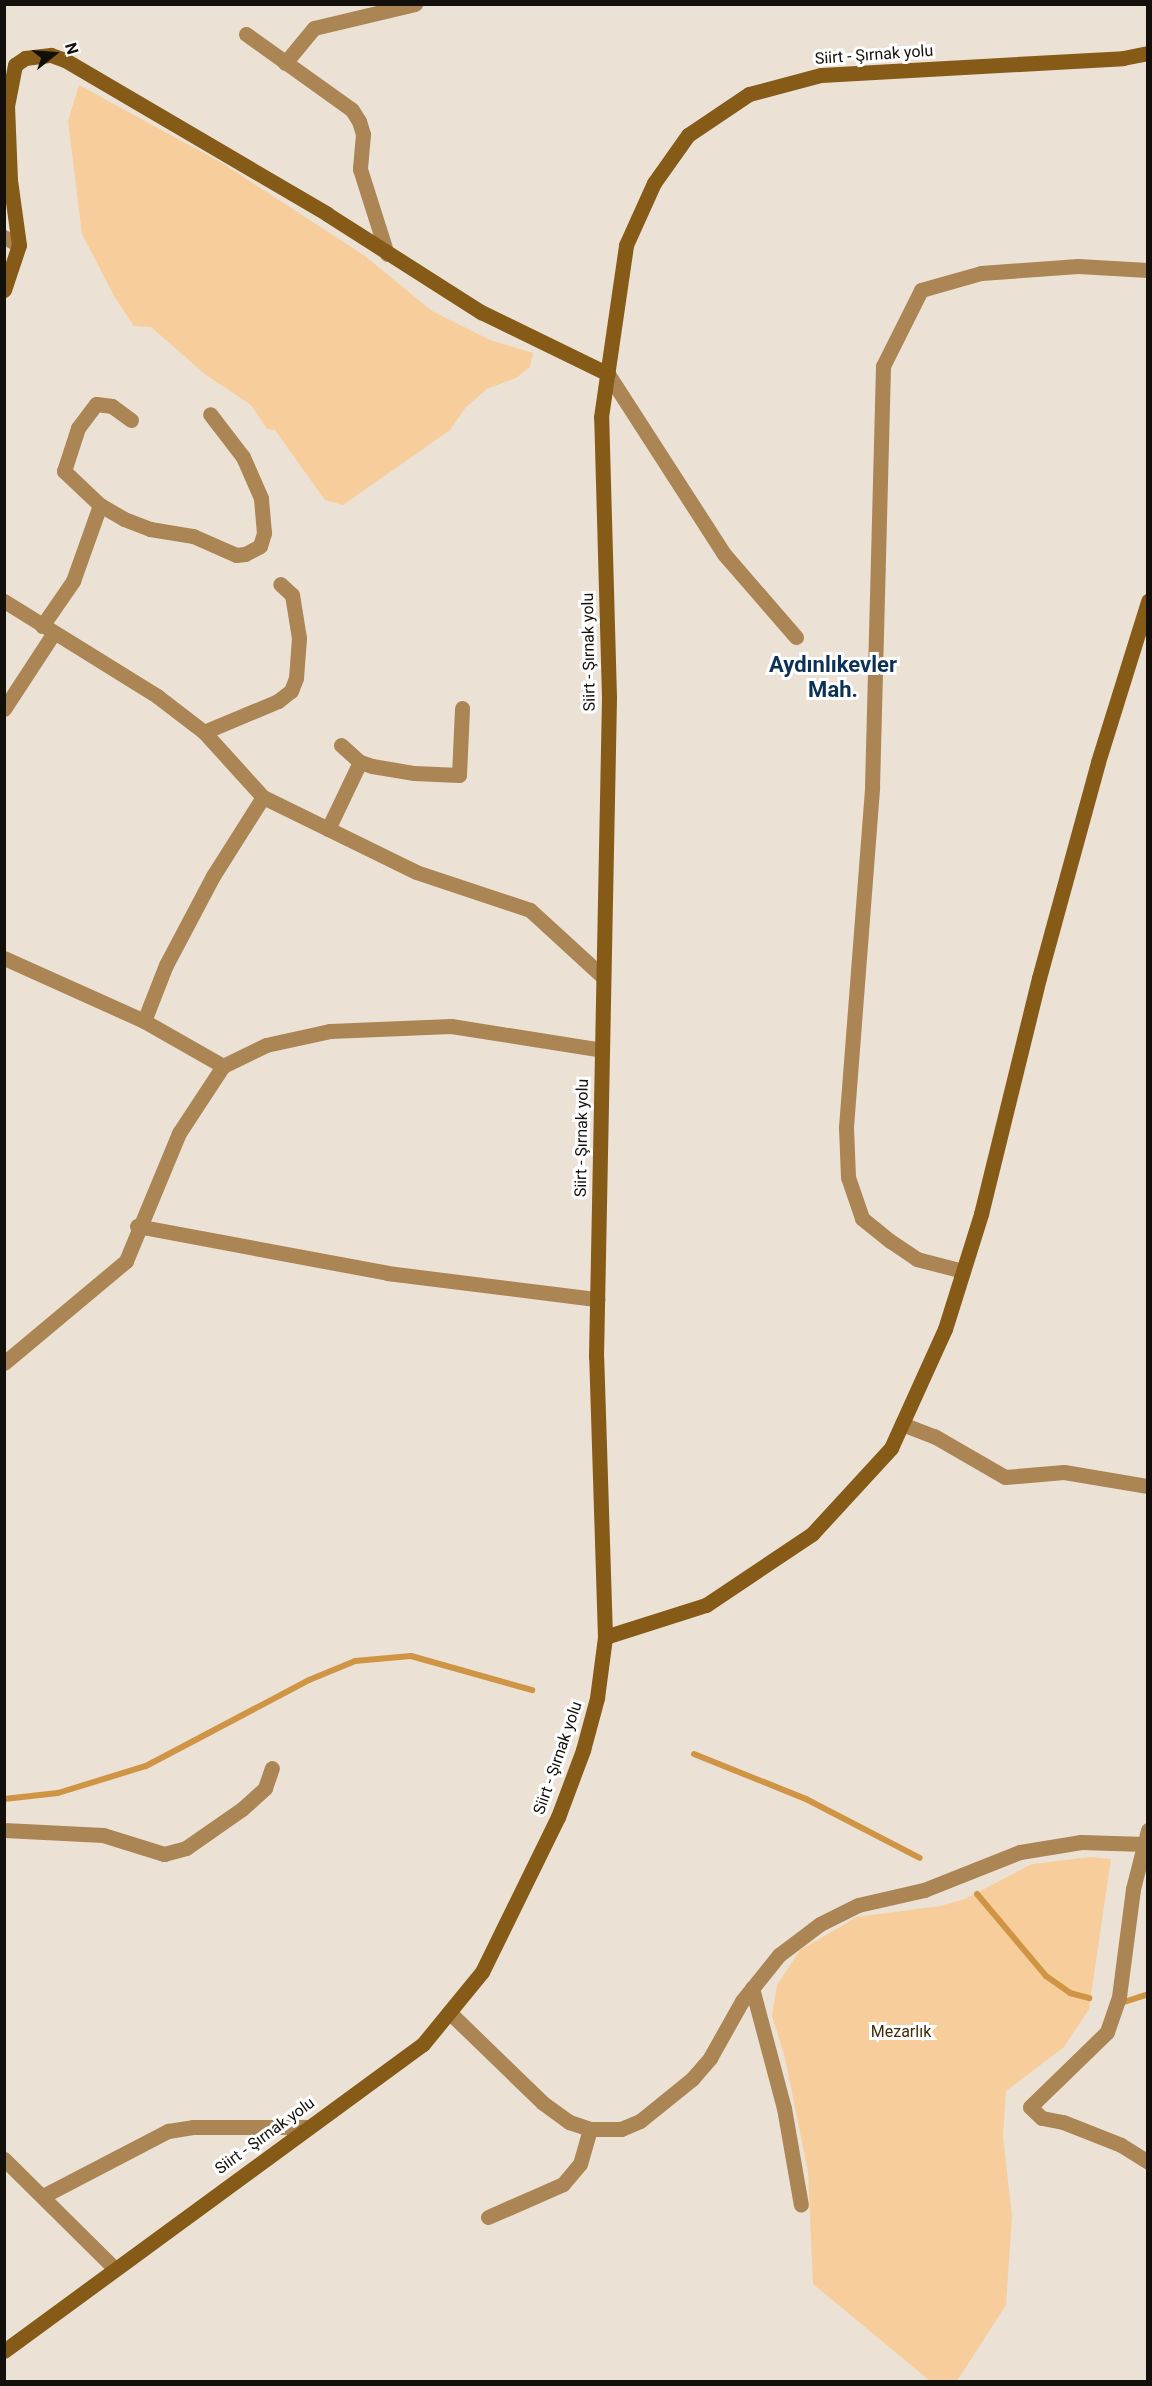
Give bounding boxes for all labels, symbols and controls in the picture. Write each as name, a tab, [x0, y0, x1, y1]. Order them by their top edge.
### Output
north arrow	[24, 24, 84, 84]
text: N	[61, 40, 82, 57]
street label: Siirt - Şırnak yolu	[814, 41, 934, 69]
street label: Siirt - Şırnak yolu	[578, 593, 600, 711]
district label: Aydınlıkevler Mah.	[769, 651, 897, 702]
street label: Siirt - Şırnak yolu	[571, 1079, 593, 1197]
street label: Siirt - Şırnak yolu	[530, 1699, 586, 1817]
park label: Mezarlık	[871, 2022, 931, 2042]
street label: Siirt - Şırnak yolu	[211, 2093, 319, 2179]

